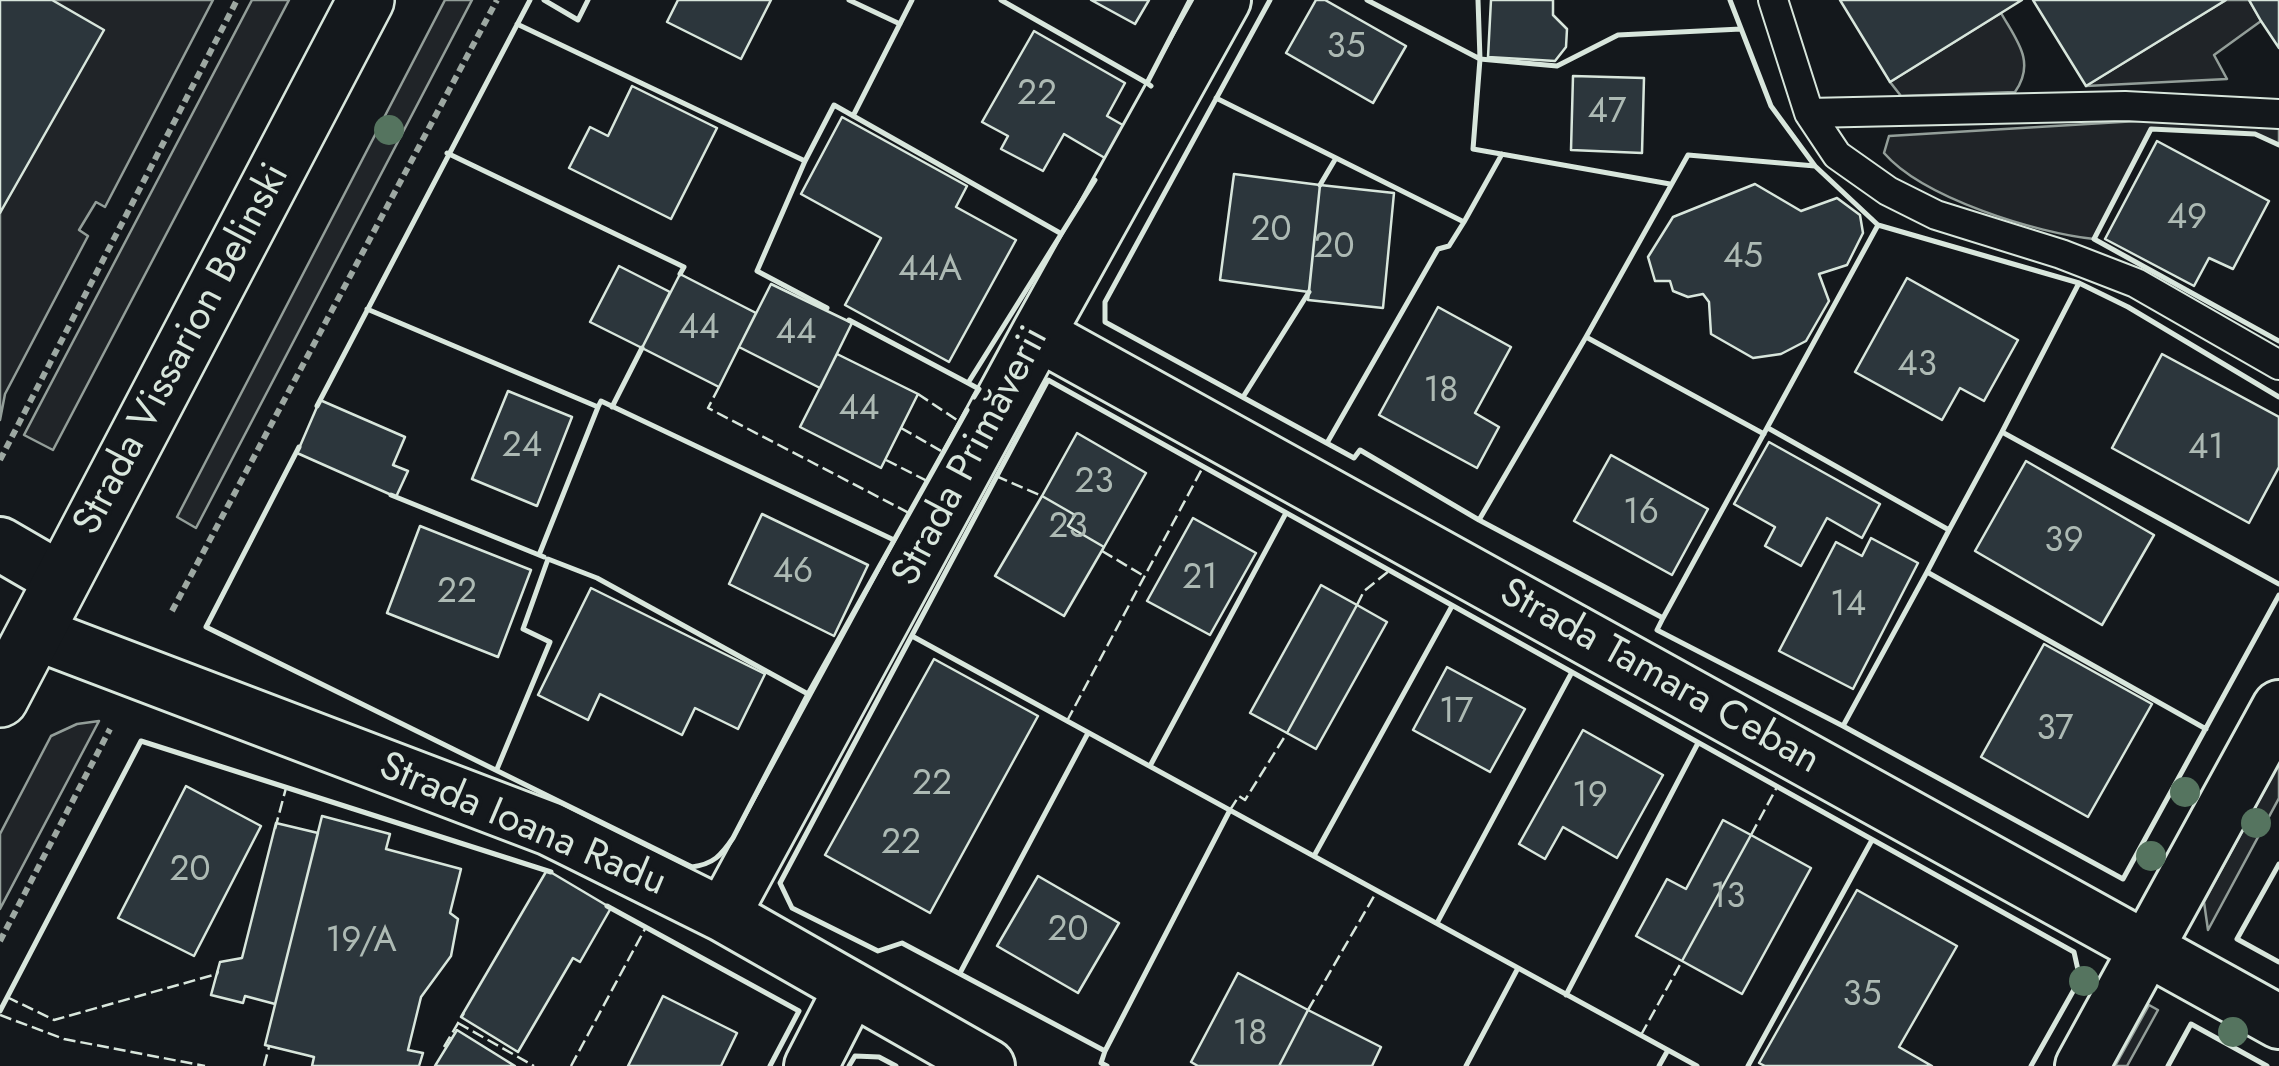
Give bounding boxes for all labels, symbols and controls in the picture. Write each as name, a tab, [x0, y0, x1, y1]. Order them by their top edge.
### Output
house number: 35	[1327, 28, 1365, 70]
house number: 22	[1017, 75, 1057, 117]
house number: 47	[1588, 93, 1626, 135]
street label: Strada Vissarion Belinski	[65, 156, 301, 544]
house number: 49	[2167, 199, 2207, 241]
house number: 20	[1251, 211, 1291, 253]
house number: 20	[1314, 228, 1354, 270]
house number: 45	[1723, 238, 1763, 280]
house number: 44A	[898, 251, 962, 293]
house number: 44	[679, 309, 719, 351]
house number: 44	[776, 314, 816, 356]
street label: Strada Primăverii	[884, 319, 1060, 595]
house number: 43	[1897, 346, 1937, 388]
house number: 18	[1424, 372, 1458, 414]
house number: 44	[839, 390, 879, 432]
house number: 24	[502, 427, 542, 469]
house number: 41	[2188, 429, 2224, 471]
house number: 23	[1074, 463, 1114, 505]
house number: 16	[1623, 494, 1659, 536]
house number: 23	[1048, 508, 1088, 550]
house number: 39	[2044, 522, 2084, 564]
house number: 46	[773, 553, 813, 595]
house number: 21	[1182, 559, 1218, 601]
street label: Strada Tamara Ceban	[1490, 570, 1828, 786]
house number: 22	[437, 573, 477, 615]
house number: 14	[1830, 586, 1866, 628]
house number: 17	[1439, 693, 1473, 735]
house number: 37	[2037, 710, 2073, 752]
street label: Strada Ioana Radu	[371, 744, 673, 908]
house number: 22	[912, 765, 952, 807]
house number: 19	[1572, 777, 1608, 819]
house number: 22	[881, 824, 921, 866]
house number: 20	[170, 851, 210, 893]
house number: 13	[1711, 878, 1745, 920]
house number: 20	[1048, 911, 1088, 953]
house number: 19/A	[325, 922, 397, 964]
house number: 35	[1843, 976, 1881, 1018]
house number: 18	[1233, 1015, 1267, 1057]

